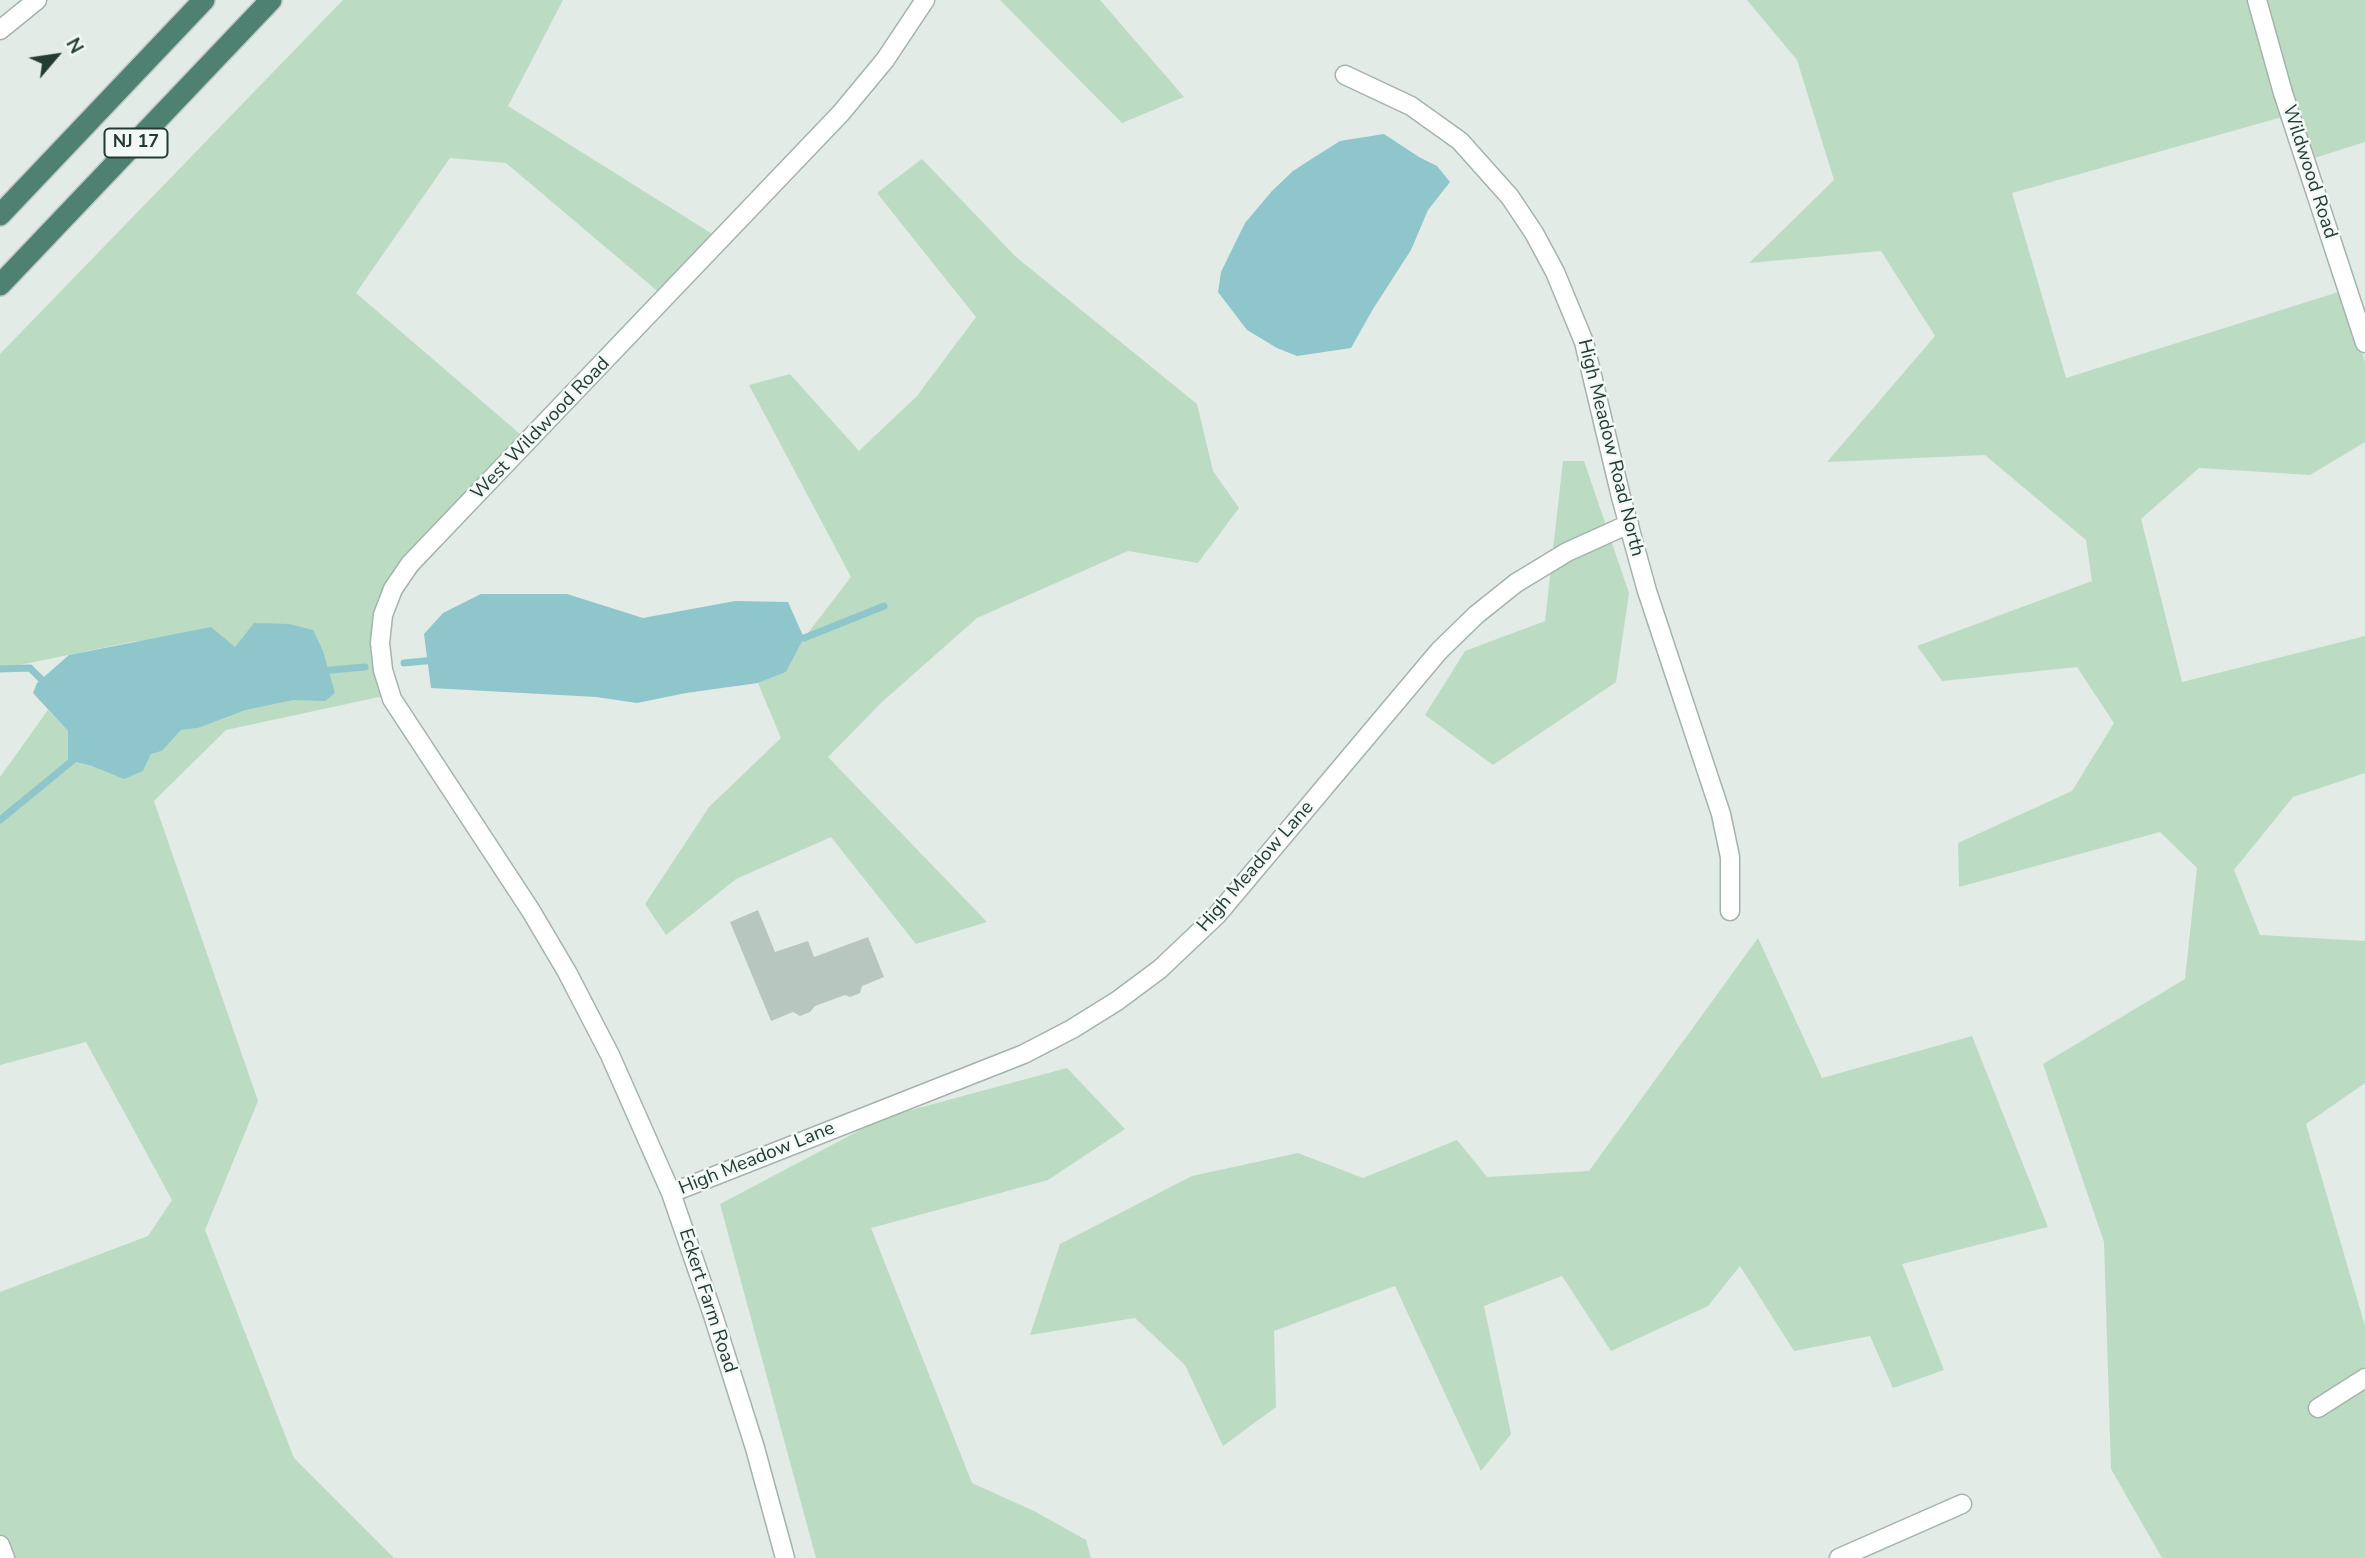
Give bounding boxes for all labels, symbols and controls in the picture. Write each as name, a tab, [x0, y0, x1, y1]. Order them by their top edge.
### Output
north arrow	[21, 21, 91, 91]
text: N	[60, 33, 89, 58]
street label: Wildwood Road	[2277, 102, 2341, 242]
road number: NJ 17	[104, 128, 168, 158]
street label: High Meadow Road North	[1572, 337, 1648, 559]
street label: West Wildwood Road	[467, 353, 615, 505]
street label: High Meadow Lane	[1193, 797, 1319, 937]
street label: High Meadow Lane	[676, 1117, 838, 1201]
street label: Eckert Farm Road	[673, 1226, 741, 1376]

